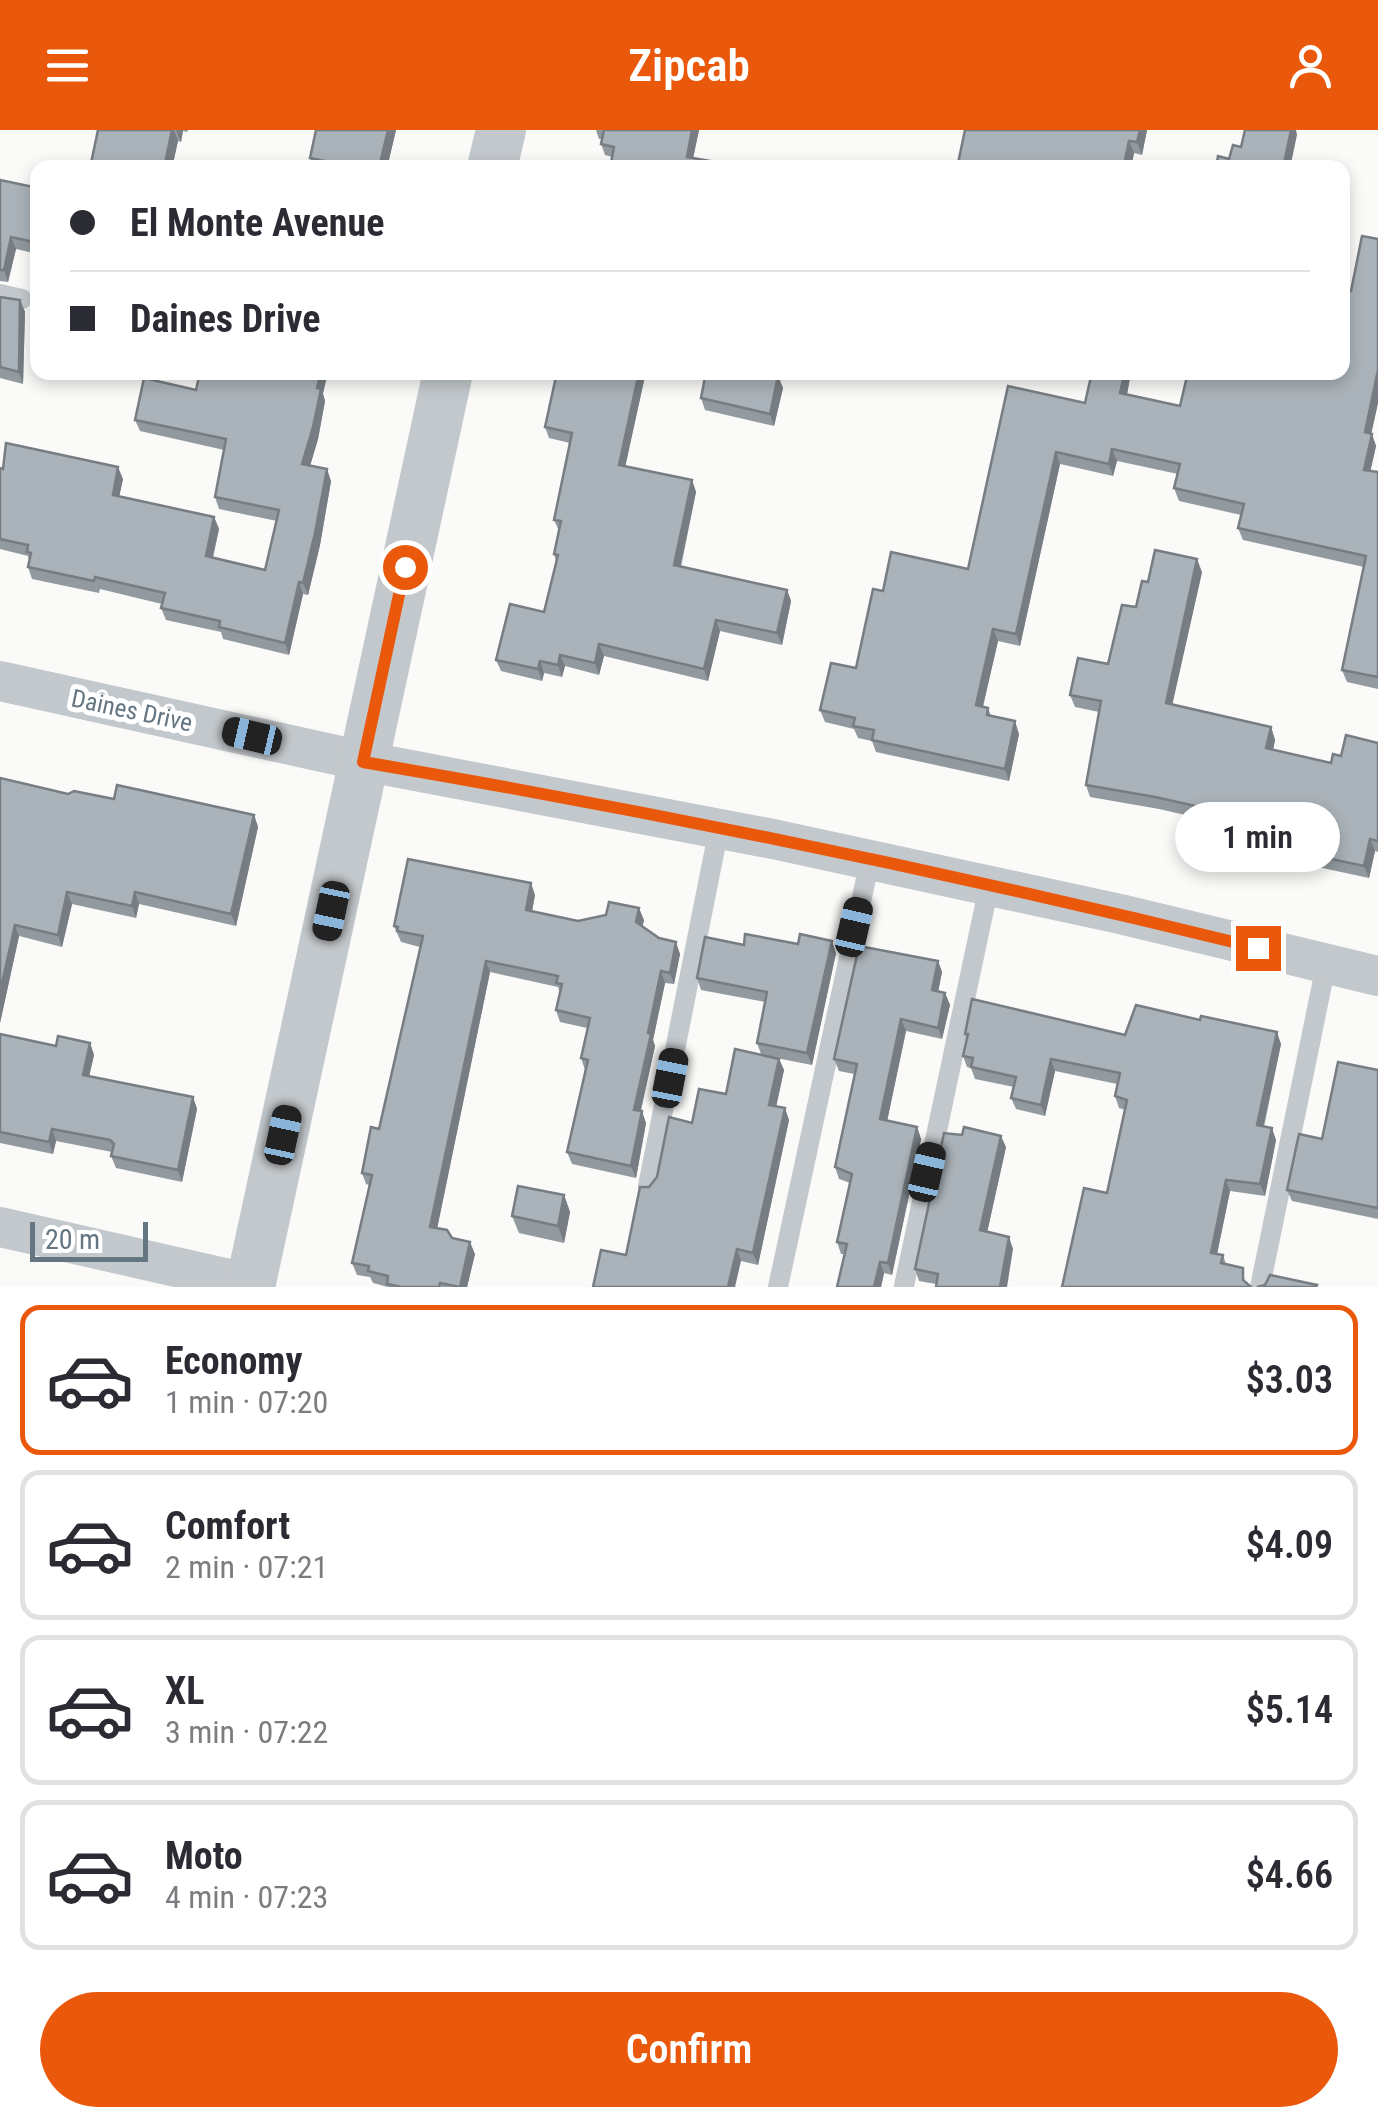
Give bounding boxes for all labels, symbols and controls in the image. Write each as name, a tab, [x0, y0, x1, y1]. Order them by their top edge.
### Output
icon: menu	[40, 38, 95, 93]
icon: person	[1283, 38, 1338, 93]
text: Zipcab	[628, 39, 750, 92]
text: El Monte Avenue	[130, 201, 384, 245]
text: Daines Drive	[130, 297, 320, 341]
route start	[383, 545, 428, 590]
street label: Daines Drive	[69, 684, 195, 737]
car	[219, 715, 285, 757]
callout: 1 min	[1176, 803, 1340, 873]
text: 1 min	[1222, 818, 1293, 856]
car	[310, 879, 352, 943]
car	[833, 894, 875, 960]
route end	[1236, 926, 1281, 971]
car	[650, 1046, 690, 1110]
car	[262, 1103, 304, 1167]
car	[906, 1139, 948, 1205]
scale bar	[30, 1217, 148, 1262]
text: 20 m	[45, 1223, 100, 1256]
icon: car	[45, 1335, 135, 1425]
text: Economy	[165, 1339, 302, 1383]
text: $3.03	[1246, 1358, 1333, 1402]
text: 1 min · 07:20	[165, 1383, 328, 1421]
icon: car	[45, 1500, 135, 1590]
text: Comfort	[165, 1504, 290, 1548]
text: $4.09	[1246, 1523, 1333, 1567]
text: 2 min · 07:21	[165, 1548, 328, 1586]
icon: car	[45, 1665, 135, 1755]
text: XL	[165, 1669, 204, 1713]
text: $5.14	[1246, 1688, 1333, 1732]
text: 3 min · 07:22	[165, 1713, 328, 1751]
icon: car	[45, 1830, 135, 1920]
text: Moto	[165, 1834, 243, 1878]
text: $4.66	[1246, 1853, 1333, 1897]
text: 4 min · 07:23	[165, 1878, 328, 1916]
button: Confirm	[40, 1992, 1338, 2107]

